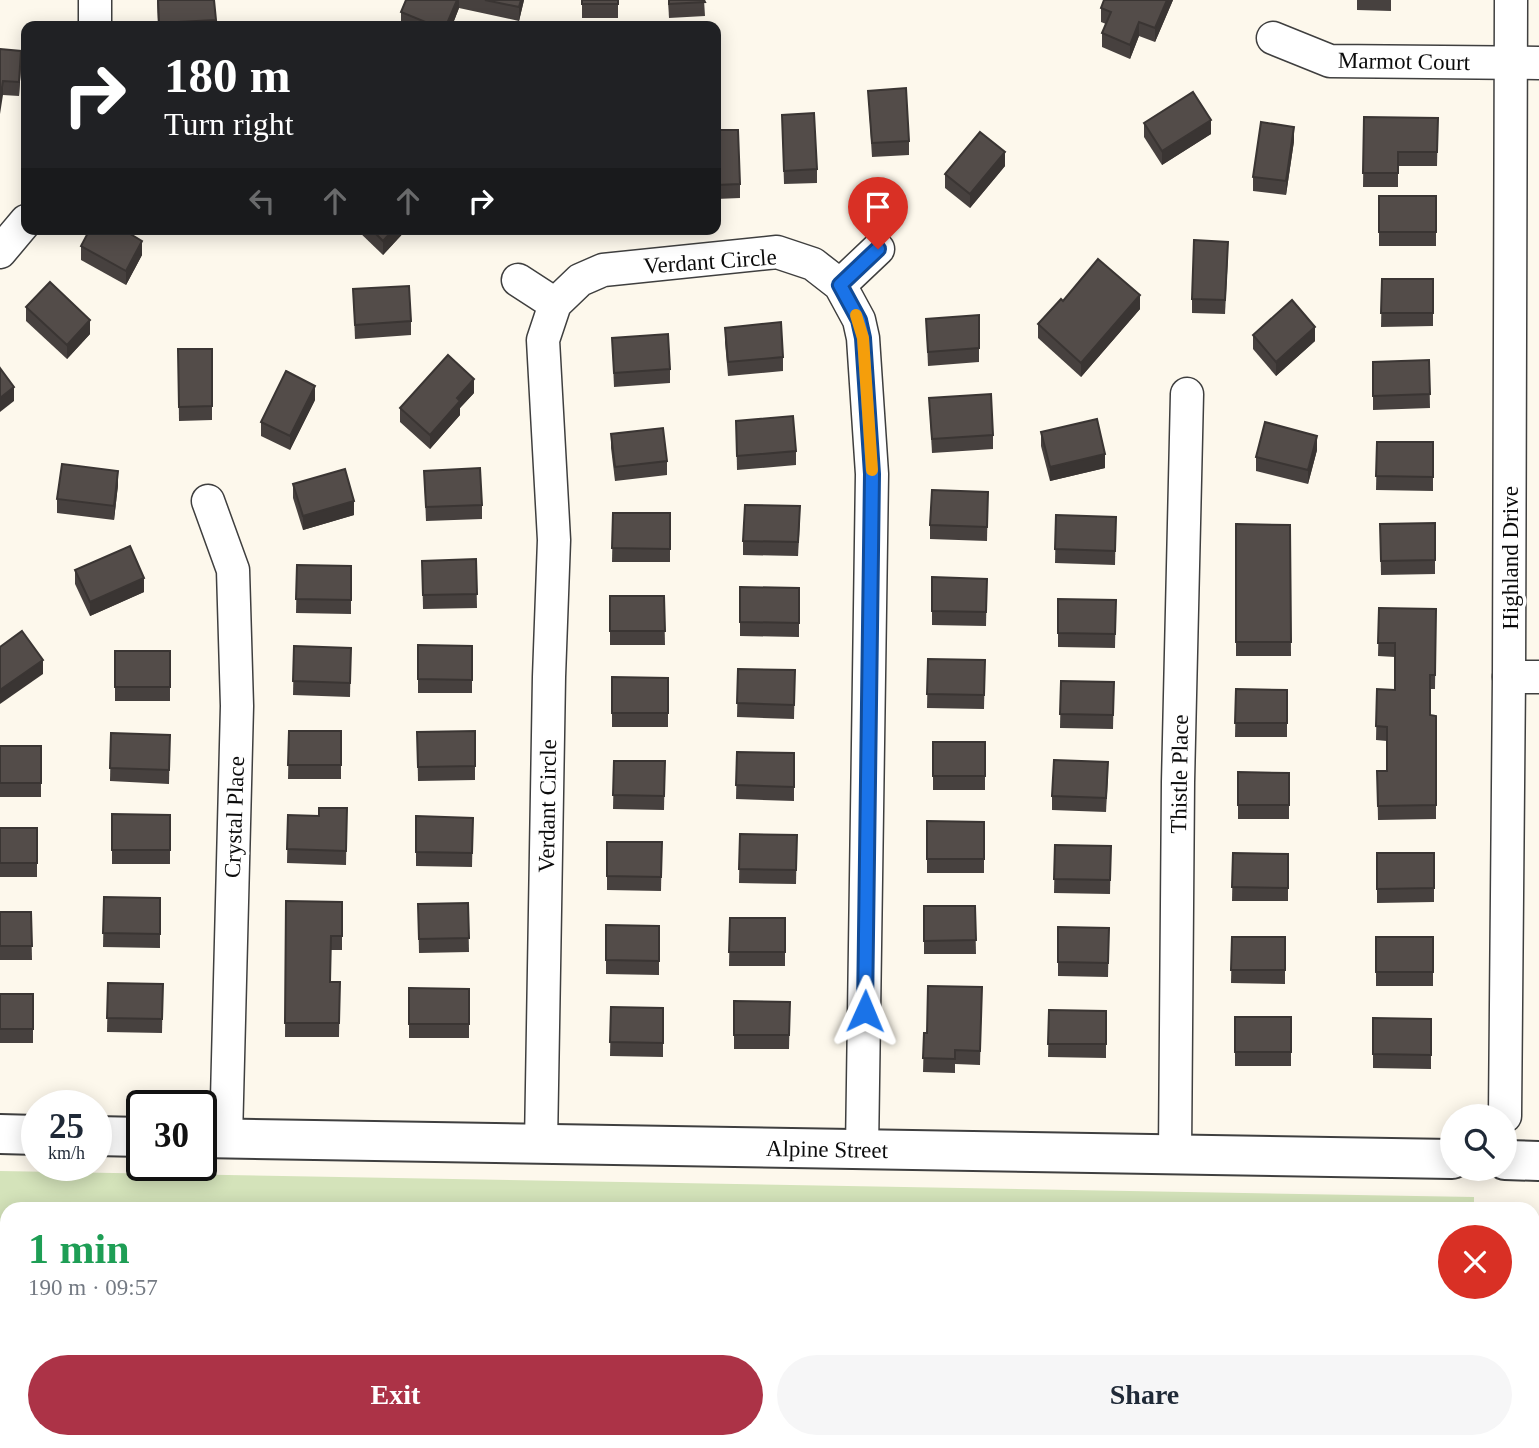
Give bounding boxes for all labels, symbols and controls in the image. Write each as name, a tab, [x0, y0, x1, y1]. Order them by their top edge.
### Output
text: 180 m	[164, 48, 291, 103]
street label: Marmot Court	[1338, 48, 1471, 75]
icon: right	[49, 49, 140, 140]
text: Turn right	[164, 106, 294, 142]
pin	[848, 177, 908, 249]
icon: left	[243, 182, 281, 220]
icon: ahead	[316, 182, 354, 220]
icon: ahead	[389, 182, 427, 220]
icon: right	[462, 182, 500, 220]
icon: arrive	[859, 188, 897, 226]
street label: Verdant Circle	[643, 244, 777, 279]
street label: Highland Drive	[1498, 486, 1523, 630]
street label: Thistle Place	[1166, 714, 1193, 834]
street label: Verdant Circle	[534, 739, 561, 873]
street label: Crystal Place	[220, 756, 249, 878]
position arrow	[828, 974, 902, 1048]
speed limit sign: 30	[126, 1090, 217, 1181]
map controls	[1440, 1104, 1517, 1181]
button: search	[1440, 1104, 1517, 1181]
text: 25	[49, 1107, 84, 1146]
street label: Alpine Street	[766, 1136, 889, 1163]
text: km/h	[48, 1143, 85, 1163]
button: close	[1438, 1225, 1512, 1299]
text: 1 min	[28, 1226, 130, 1272]
text: 190 m · 09:57	[28, 1275, 158, 1300]
button: Exit	[28, 1355, 763, 1435]
button: Share	[777, 1355, 1512, 1435]

